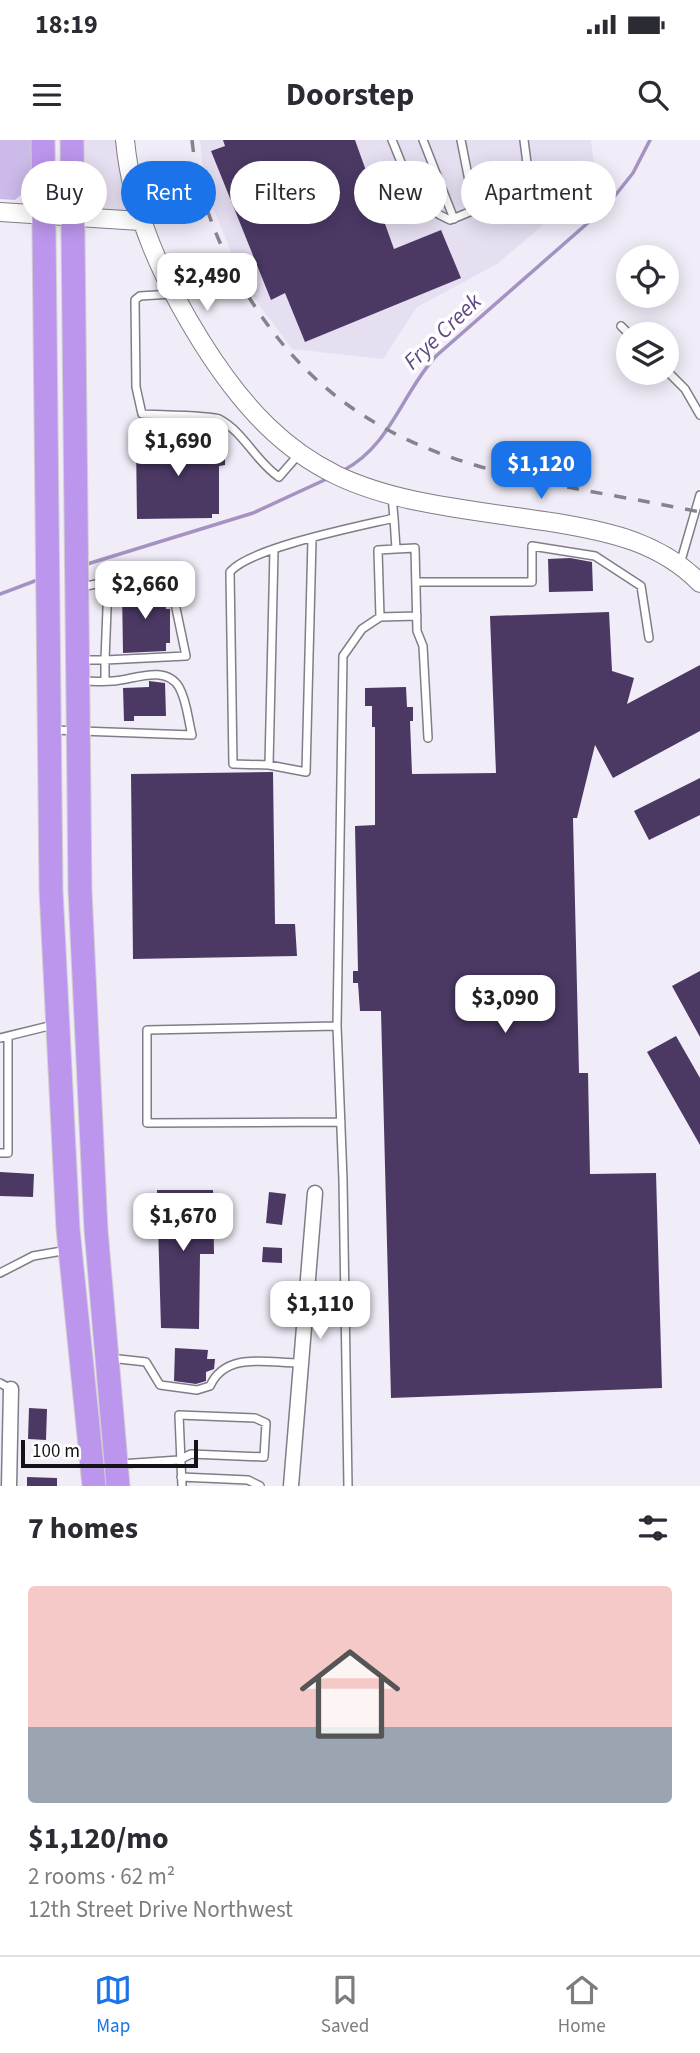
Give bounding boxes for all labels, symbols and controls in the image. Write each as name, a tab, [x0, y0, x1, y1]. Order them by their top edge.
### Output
text: 18:19	[35, 6, 98, 43]
text: Doorstep	[286, 72, 414, 118]
icon: menu	[28, 76, 66, 114]
icon: search	[634, 76, 672, 114]
chip: Buy	[21, 161, 107, 224]
chip: Rent	[121, 161, 216, 224]
chip: Filters	[230, 161, 340, 224]
chip: New	[354, 161, 447, 224]
chip: Apartment	[461, 161, 616, 224]
map controls	[616, 245, 679, 385]
button: locate	[616, 245, 679, 308]
pin: $2,490	[150, 254, 264, 313]
text: $2,490	[173, 259, 241, 292]
water label: Frye Creek	[396, 285, 490, 377]
button: layers	[616, 322, 679, 385]
pin: $1,690	[121, 418, 235, 478]
text: $1,690	[144, 424, 212, 457]
pin: $1,120	[484, 442, 598, 501]
text: $1,120	[507, 447, 575, 480]
pin: $2,660	[88, 561, 202, 621]
text: $2,660	[111, 567, 179, 600]
pin: $3,090	[448, 976, 562, 1035]
text: $3,090	[471, 981, 539, 1014]
pin: $1,670	[126, 1194, 240, 1253]
text: $1,670	[149, 1199, 217, 1232]
pin: $1,110	[263, 1282, 377, 1341]
text: $1,110	[286, 1287, 354, 1320]
scale bar	[21, 1437, 198, 1469]
text: 100 m	[32, 1438, 80, 1465]
text: 7 homes	[28, 1507, 138, 1550]
icon: filters	[634, 1509, 672, 1547]
icon: home	[287, 1631, 413, 1757]
text: $1,120/mo	[28, 1817, 169, 1860]
text: 2 rooms · 62 m²	[28, 1860, 175, 1893]
text: 12th Street Drive Northwest	[28, 1893, 293, 1926]
tab: Map	[94, 1971, 132, 2040]
tab: Saved	[321, 1971, 369, 2040]
tab: Home	[558, 1971, 606, 2040]

